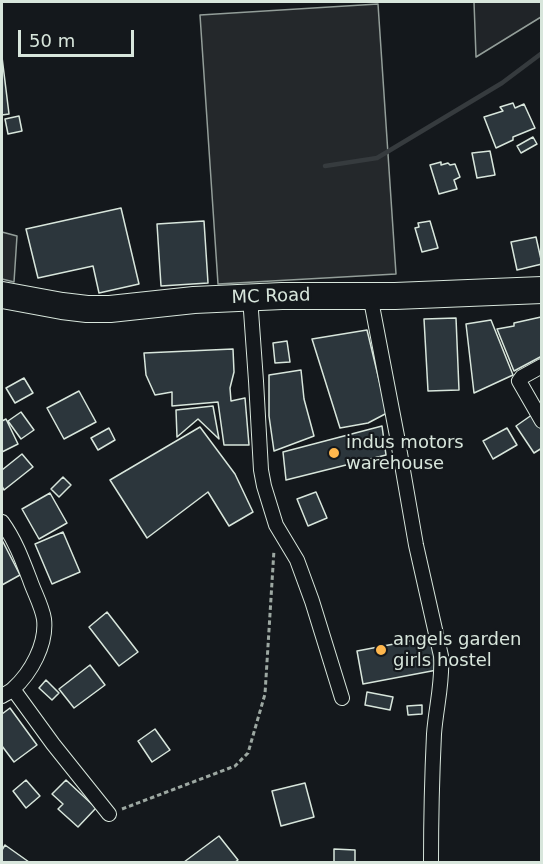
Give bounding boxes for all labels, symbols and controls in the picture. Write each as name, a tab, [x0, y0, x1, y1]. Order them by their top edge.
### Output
scale bar	[21, 18, 136, 56]
text: 50 m	[29, 30, 75, 51]
street label: MC Road	[231, 285, 311, 309]
place label: indus motors warehouse	[346, 432, 464, 474]
marker: indus motors warehouse	[327, 446, 341, 460]
place label: angels garden girls hostel	[393, 629, 521, 672]
marker: angels garden girls hostel	[374, 643, 388, 657]

